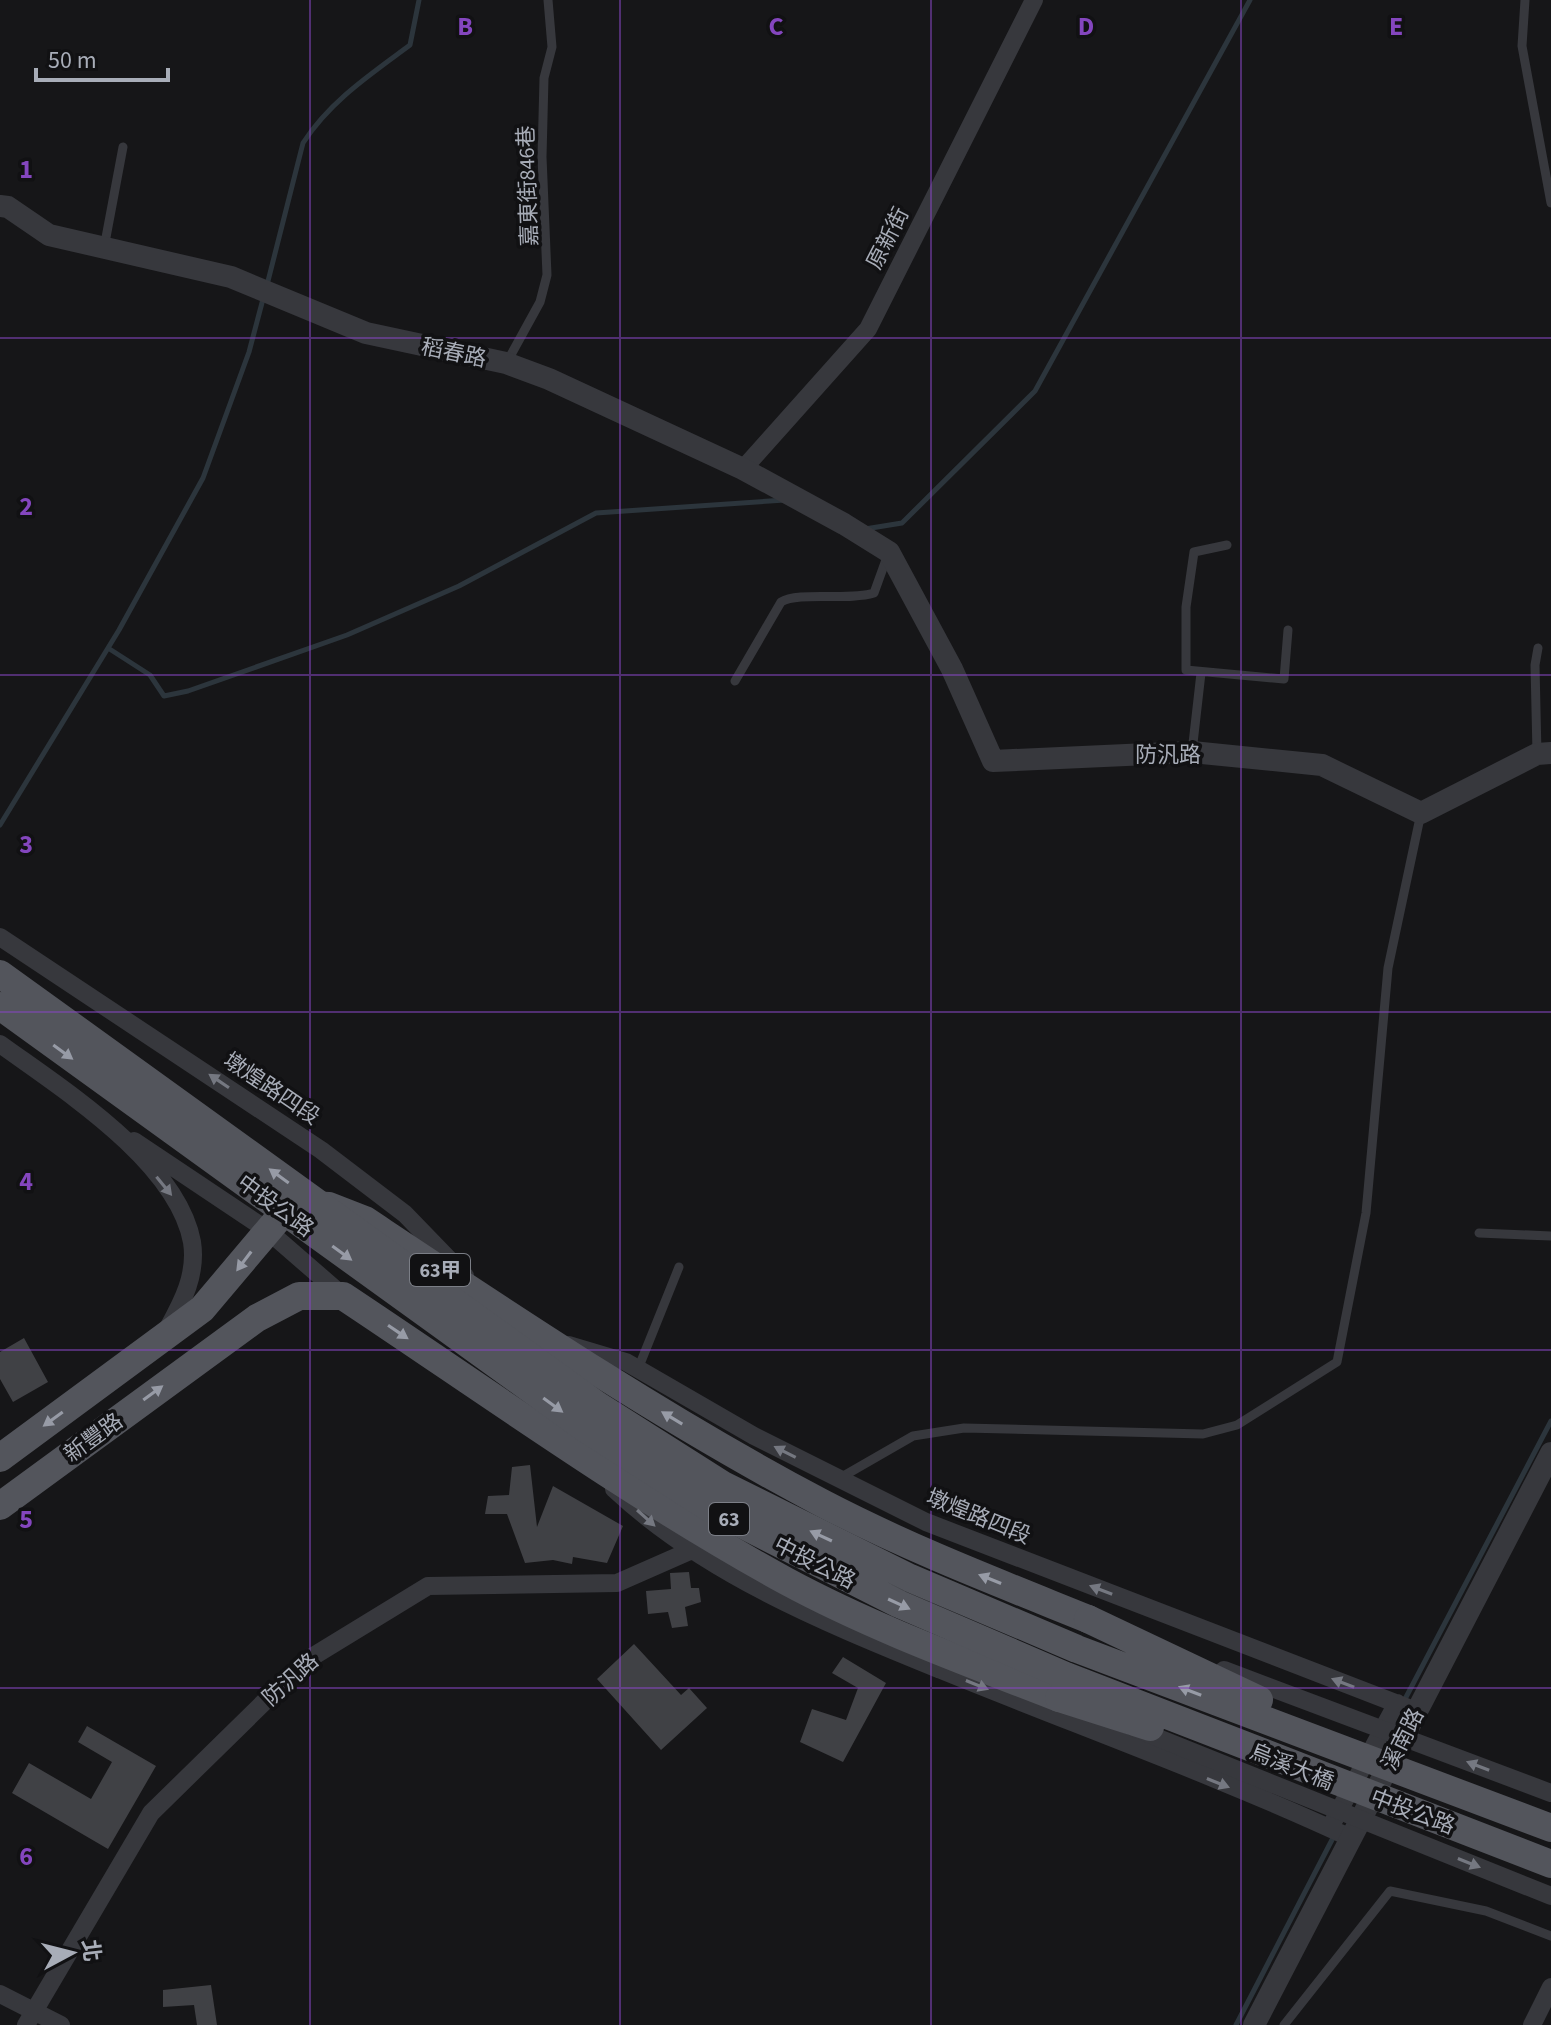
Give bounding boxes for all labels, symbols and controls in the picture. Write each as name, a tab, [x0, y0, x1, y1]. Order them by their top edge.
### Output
text: B	[457, 8, 473, 45]
text: C	[768, 8, 784, 45]
text: D	[1078, 8, 1094, 45]
text: E	[1389, 8, 1403, 45]
scale bar	[36, 32, 168, 82]
text: 50 m	[48, 43, 97, 78]
street label: 嘉東街846巷	[510, 125, 546, 247]
text: 1	[19, 151, 33, 188]
street label: 原新街	[859, 202, 917, 275]
street label: 稻春路	[418, 330, 489, 375]
text: 2	[19, 488, 33, 525]
street label: 防汎路	[1135, 739, 1201, 771]
text: 3	[19, 826, 33, 863]
one-way arrow	[53, 1044, 74, 1059]
street label: 墩煌路四段	[217, 1045, 326, 1133]
one-way arrow	[208, 1074, 229, 1089]
text: 4	[19, 1163, 33, 1200]
street label: 中投公路	[230, 1167, 320, 1245]
one-way arrow	[269, 1168, 290, 1184]
one-way arrow	[155, 1175, 172, 1195]
one-way arrow	[332, 1245, 353, 1260]
one-way arrow	[237, 1250, 252, 1271]
road number: 63甲	[410, 1254, 470, 1286]
one-way arrow	[387, 1325, 409, 1339]
one-way arrow	[142, 1385, 164, 1401]
one-way arrow	[543, 1397, 563, 1413]
street label: 新豐路	[57, 1405, 130, 1470]
one-way arrow	[43, 1411, 64, 1427]
one-way arrow	[660, 1411, 683, 1425]
one-way arrow	[774, 1446, 797, 1459]
street label: 墩煌路四段	[922, 1481, 1036, 1552]
text: 5	[19, 1501, 33, 1538]
road number: 63	[709, 1503, 749, 1535]
one-way arrow	[636, 1509, 655, 1527]
street label: 中投公路	[768, 1529, 861, 1597]
one-way arrow	[810, 1529, 833, 1543]
one-way arrow	[978, 1572, 1002, 1585]
one-way arrow	[1088, 1583, 1112, 1596]
one-way arrow	[888, 1597, 911, 1611]
street label: 防汎路	[255, 1646, 326, 1714]
one-way arrow	[1331, 1676, 1355, 1689]
one-way arrow	[965, 1678, 989, 1691]
one-way arrow	[1178, 1684, 1202, 1697]
street label: 溪南路	[1374, 1703, 1432, 1776]
street label: 烏溪大橋	[1245, 1736, 1338, 1798]
one-way arrow	[1466, 1759, 1490, 1771]
one-way arrow	[1206, 1776, 1230, 1789]
street label: 中投公路	[1366, 1781, 1459, 1843]
text: 6	[19, 1838, 33, 1875]
one-way arrow	[1457, 1857, 1481, 1870]
north arrow	[32, 1913, 112, 1993]
text: 北	[74, 1938, 108, 1964]

